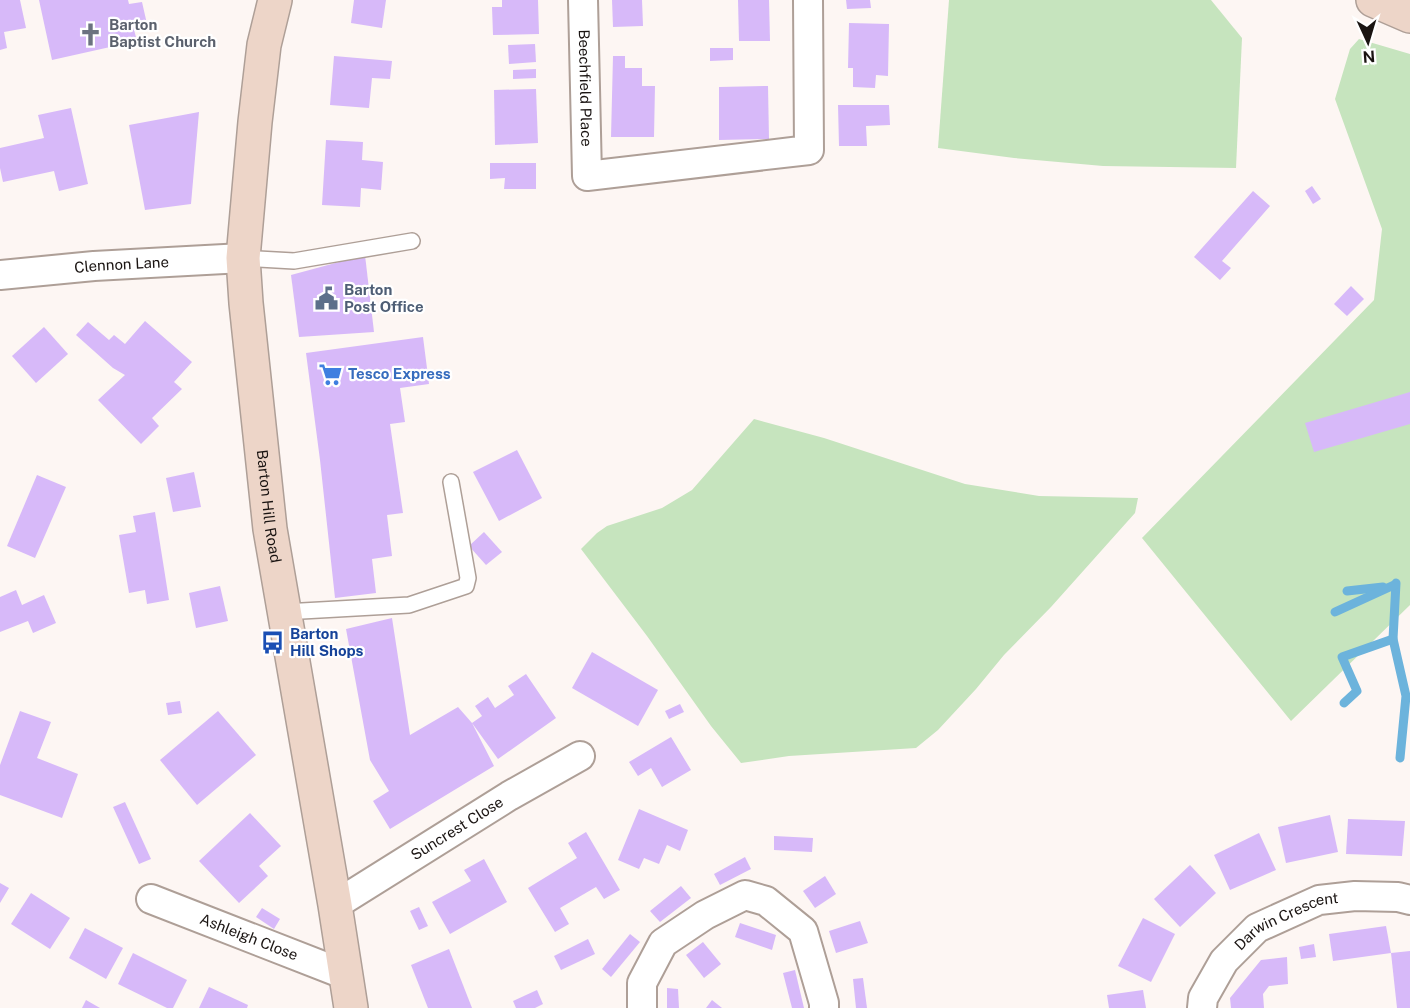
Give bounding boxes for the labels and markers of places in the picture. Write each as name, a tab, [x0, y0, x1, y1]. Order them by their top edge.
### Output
place label: Barton Baptist Church	[109, 16, 216, 50]
church icon: Barton Baptist Church	[78, 21, 104, 47]
place label: Barton Post Office	[344, 281, 424, 315]
public building icon: Barton Post Office	[313, 286, 339, 312]
supermarket icon: Tesco Express	[317, 361, 343, 387]
place label: Tesco Express	[348, 365, 451, 382]
place label: Barton Hill Shops	[290, 625, 364, 659]
bus stop icon: Barton Hill Shops	[259, 630, 285, 656]

